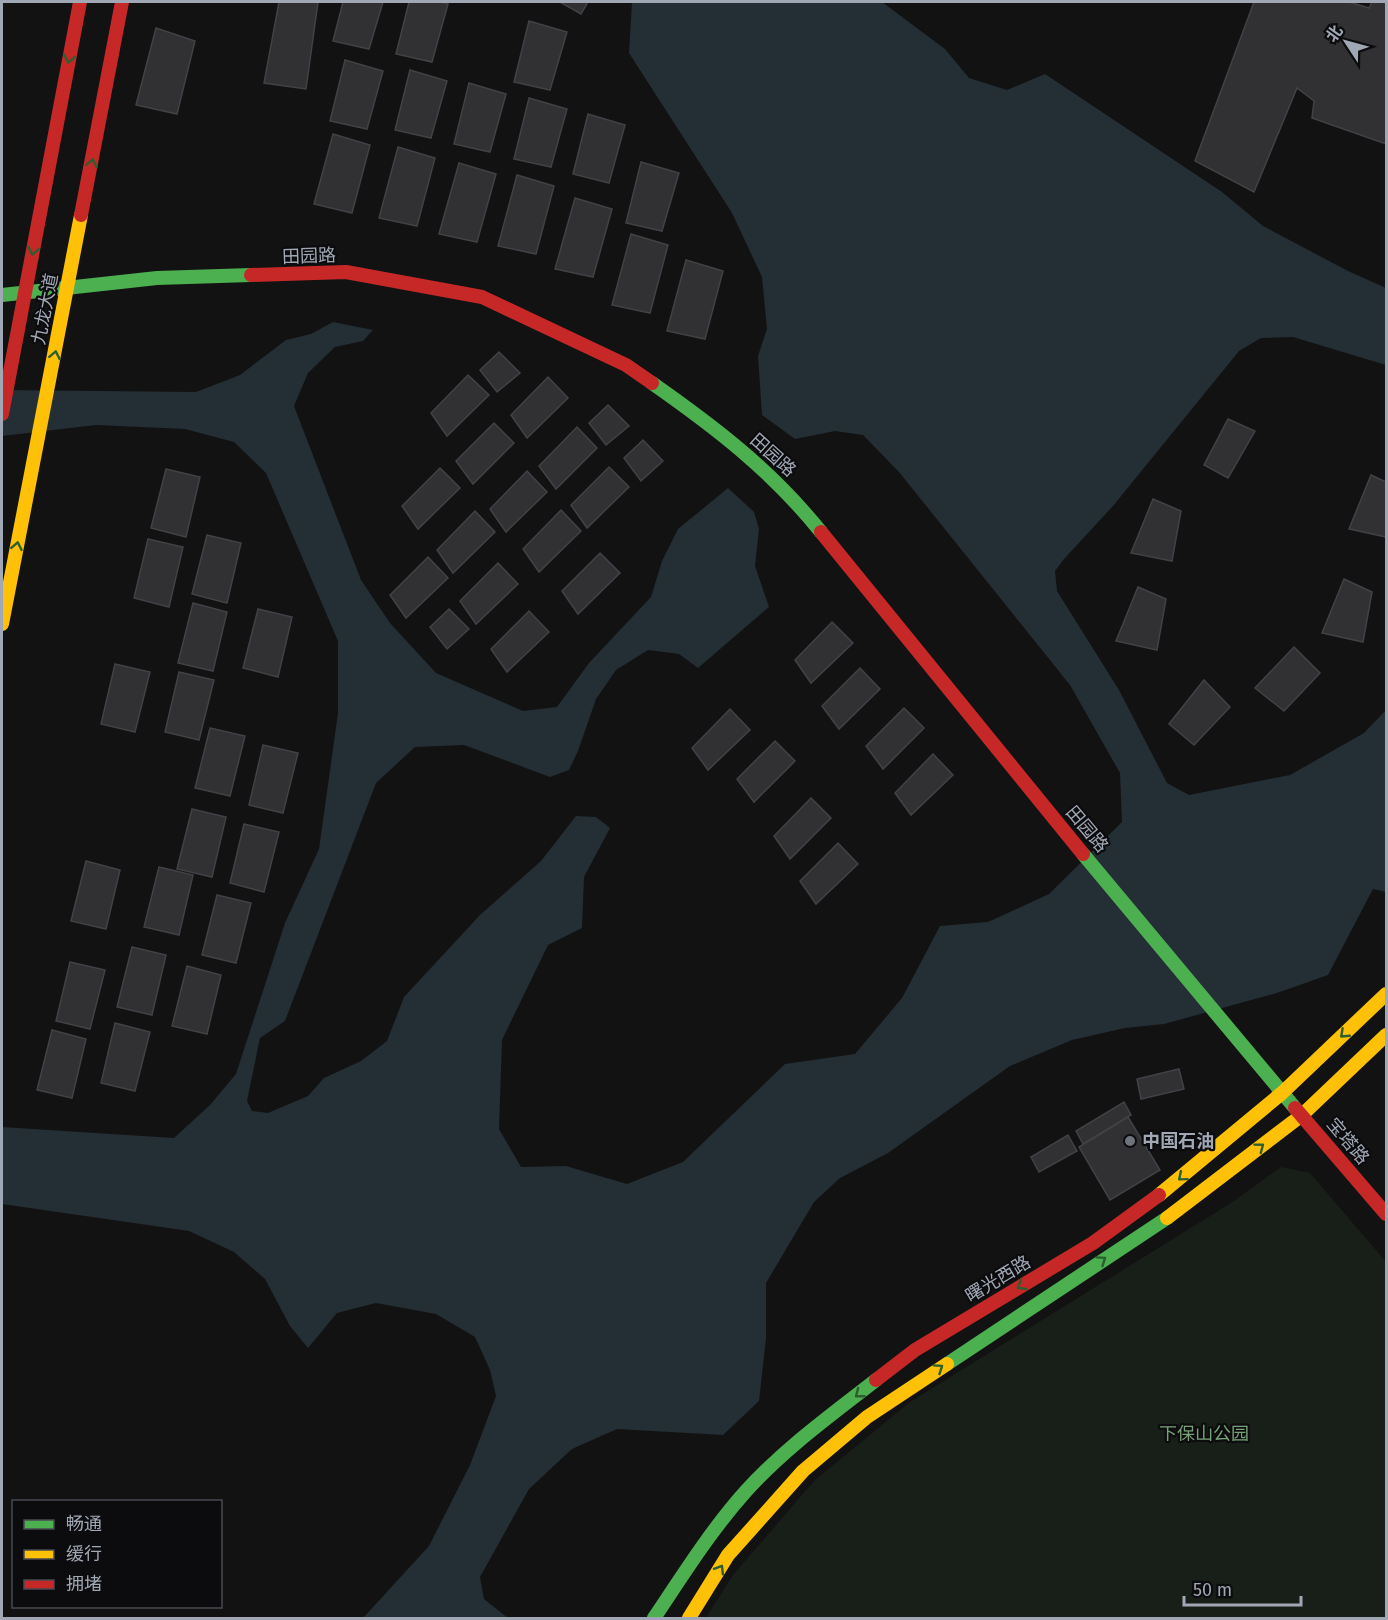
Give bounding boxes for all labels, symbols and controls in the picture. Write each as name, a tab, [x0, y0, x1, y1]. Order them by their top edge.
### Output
north arrow	[1316, 12, 1376, 72]
text: 北	[1322, 21, 1347, 46]
one-way arrow	[63, 54, 76, 64]
one-way arrow	[85, 159, 98, 169]
street label: 田园路	[282, 244, 336, 268]
one-way arrow	[27, 245, 40, 255]
street label: 九龙大道	[27, 272, 63, 346]
one-way arrow	[48, 350, 61, 360]
street label: 田园路	[746, 429, 800, 481]
one-way arrow	[10, 541, 23, 551]
street label: 田园路	[1061, 801, 1113, 857]
one-way arrow	[1340, 1027, 1351, 1038]
street label: 宝塔路	[1322, 1113, 1374, 1169]
place label: 中国石油	[1142, 1130, 1214, 1152]
marker: 中国石油	[1123, 1134, 1137, 1148]
one-way arrow	[1254, 1143, 1265, 1154]
one-way arrow	[1178, 1170, 1189, 1181]
street label: 曙光西路	[961, 1251, 1035, 1307]
one-way arrow	[1095, 1256, 1106, 1267]
one-way arrow	[1017, 1279, 1027, 1291]
one-way arrow	[933, 1364, 944, 1375]
one-way arrow	[854, 1386, 865, 1397]
park label: 下保山公园	[1159, 1423, 1249, 1445]
legend	[12, 1500, 222, 1608]
text: 畅通	[66, 1513, 102, 1535]
text: 缓行	[66, 1543, 102, 1565]
one-way arrow	[712, 1565, 724, 1575]
scale bar	[1184, 1569, 1301, 1607]
text: 拥堵	[66, 1573, 102, 1595]
text: 50 m	[1193, 1579, 1232, 1601]

